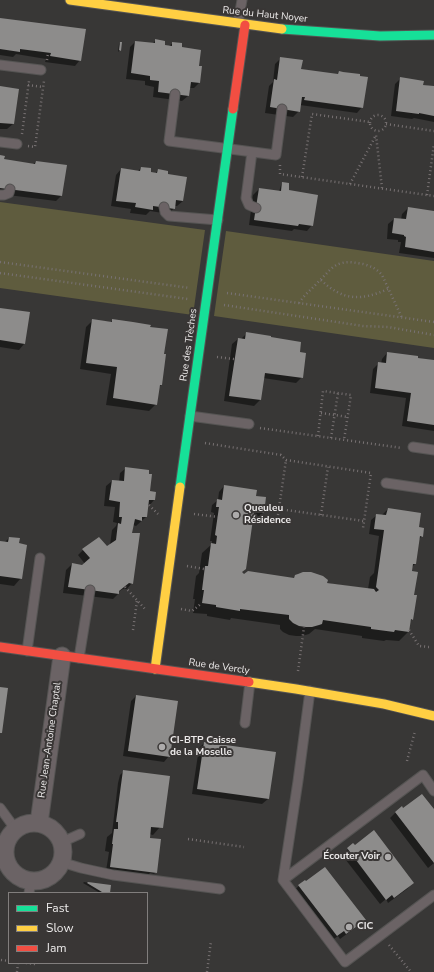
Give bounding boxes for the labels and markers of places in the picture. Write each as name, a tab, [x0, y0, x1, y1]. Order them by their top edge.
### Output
place label: Queuleu Résidence	[244, 503, 291, 526]
marker: Queuleu Résidence	[231, 510, 241, 520]
place label: CI-BTP Caisse de la Moselle	[170, 735, 236, 758]
marker: CI-BTP Caisse de la Moselle	[157, 742, 167, 752]
place label: Écouter Voir	[323, 851, 380, 863]
marker: Écouter Voir	[383, 852, 393, 862]
place label: CIC	[357, 921, 373, 933]
marker: CIC	[344, 922, 354, 932]

